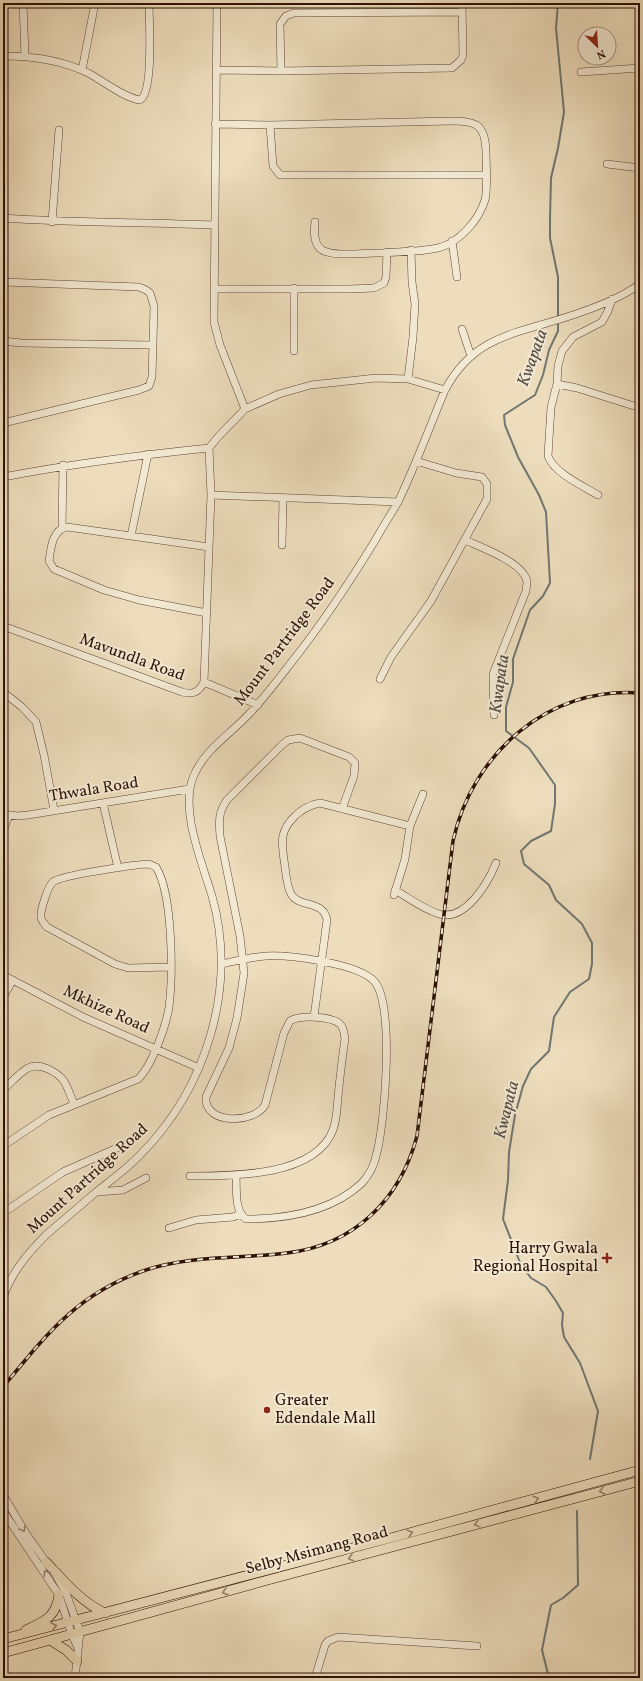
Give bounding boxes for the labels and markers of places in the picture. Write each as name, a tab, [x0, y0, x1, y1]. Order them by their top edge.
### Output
place label: Harry Gwala Regional Hospital	[473, 1238, 598, 1278]
marker: Harry Gwala Regional Hospital	[601, 1252, 613, 1264]
place label: Greater Edendale Mall	[275, 1390, 376, 1430]
marker: Greater Edendale Mall	[262, 1405, 272, 1415]

